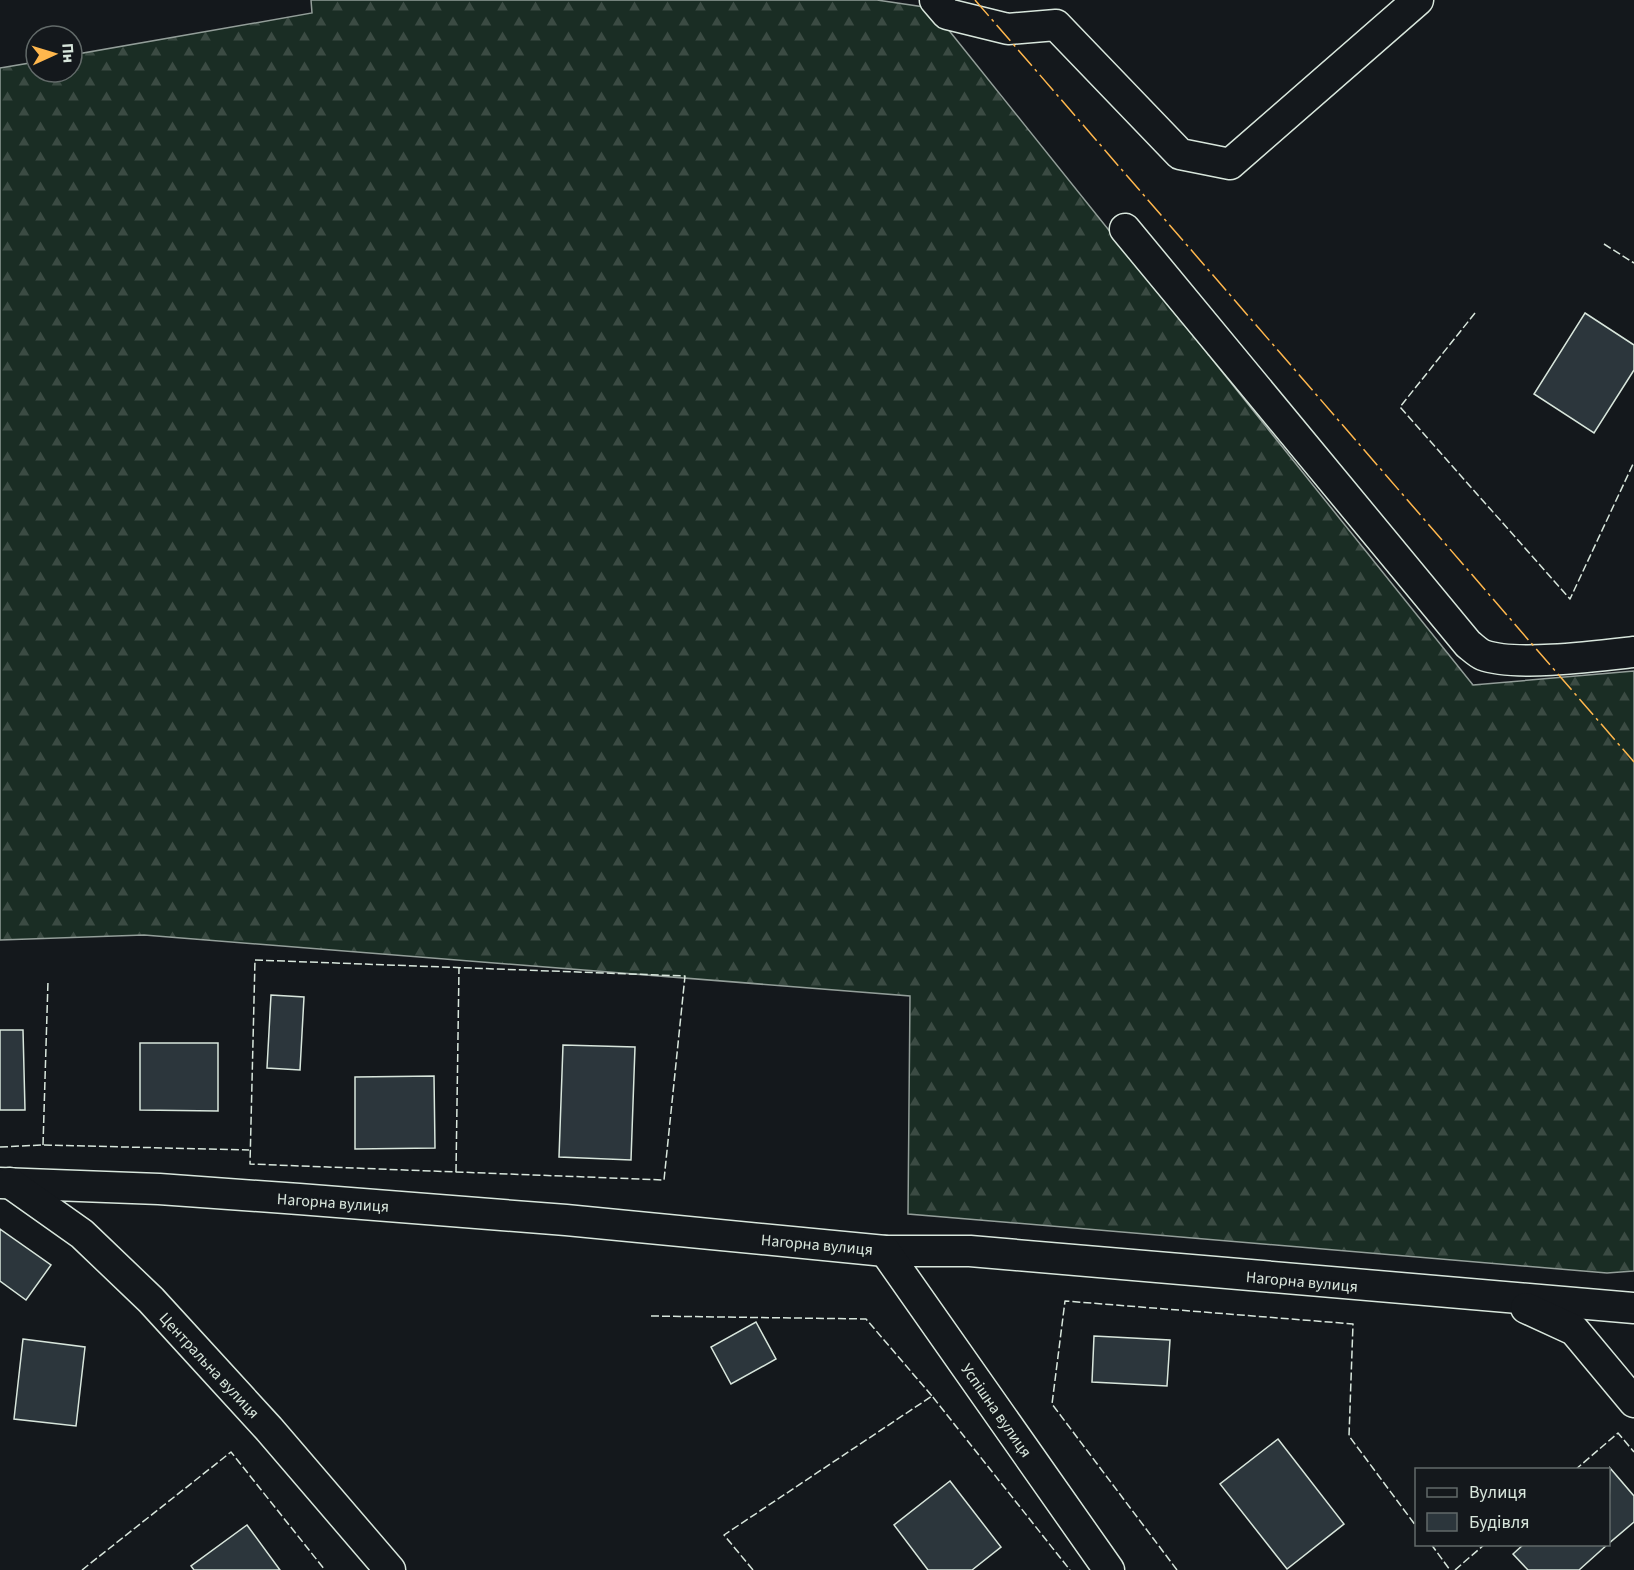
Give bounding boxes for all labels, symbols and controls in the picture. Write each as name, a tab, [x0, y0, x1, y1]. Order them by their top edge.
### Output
north arrow	[24, 24, 84, 84]
text: Пн	[56, 42, 80, 64]
street label: Нагорна вулиця	[276, 1188, 390, 1218]
street label: Нагорна вулиця	[760, 1229, 874, 1261]
street label: Нагорна вулиця	[1245, 1266, 1359, 1298]
street label: Центральна вулиця	[154, 1308, 264, 1424]
street label: Успішна вулиця	[956, 1359, 1037, 1462]
legend	[1415, 1468, 1610, 1546]
text: Вулиця	[1469, 1480, 1527, 1505]
text: Будівля	[1469, 1510, 1529, 1535]

